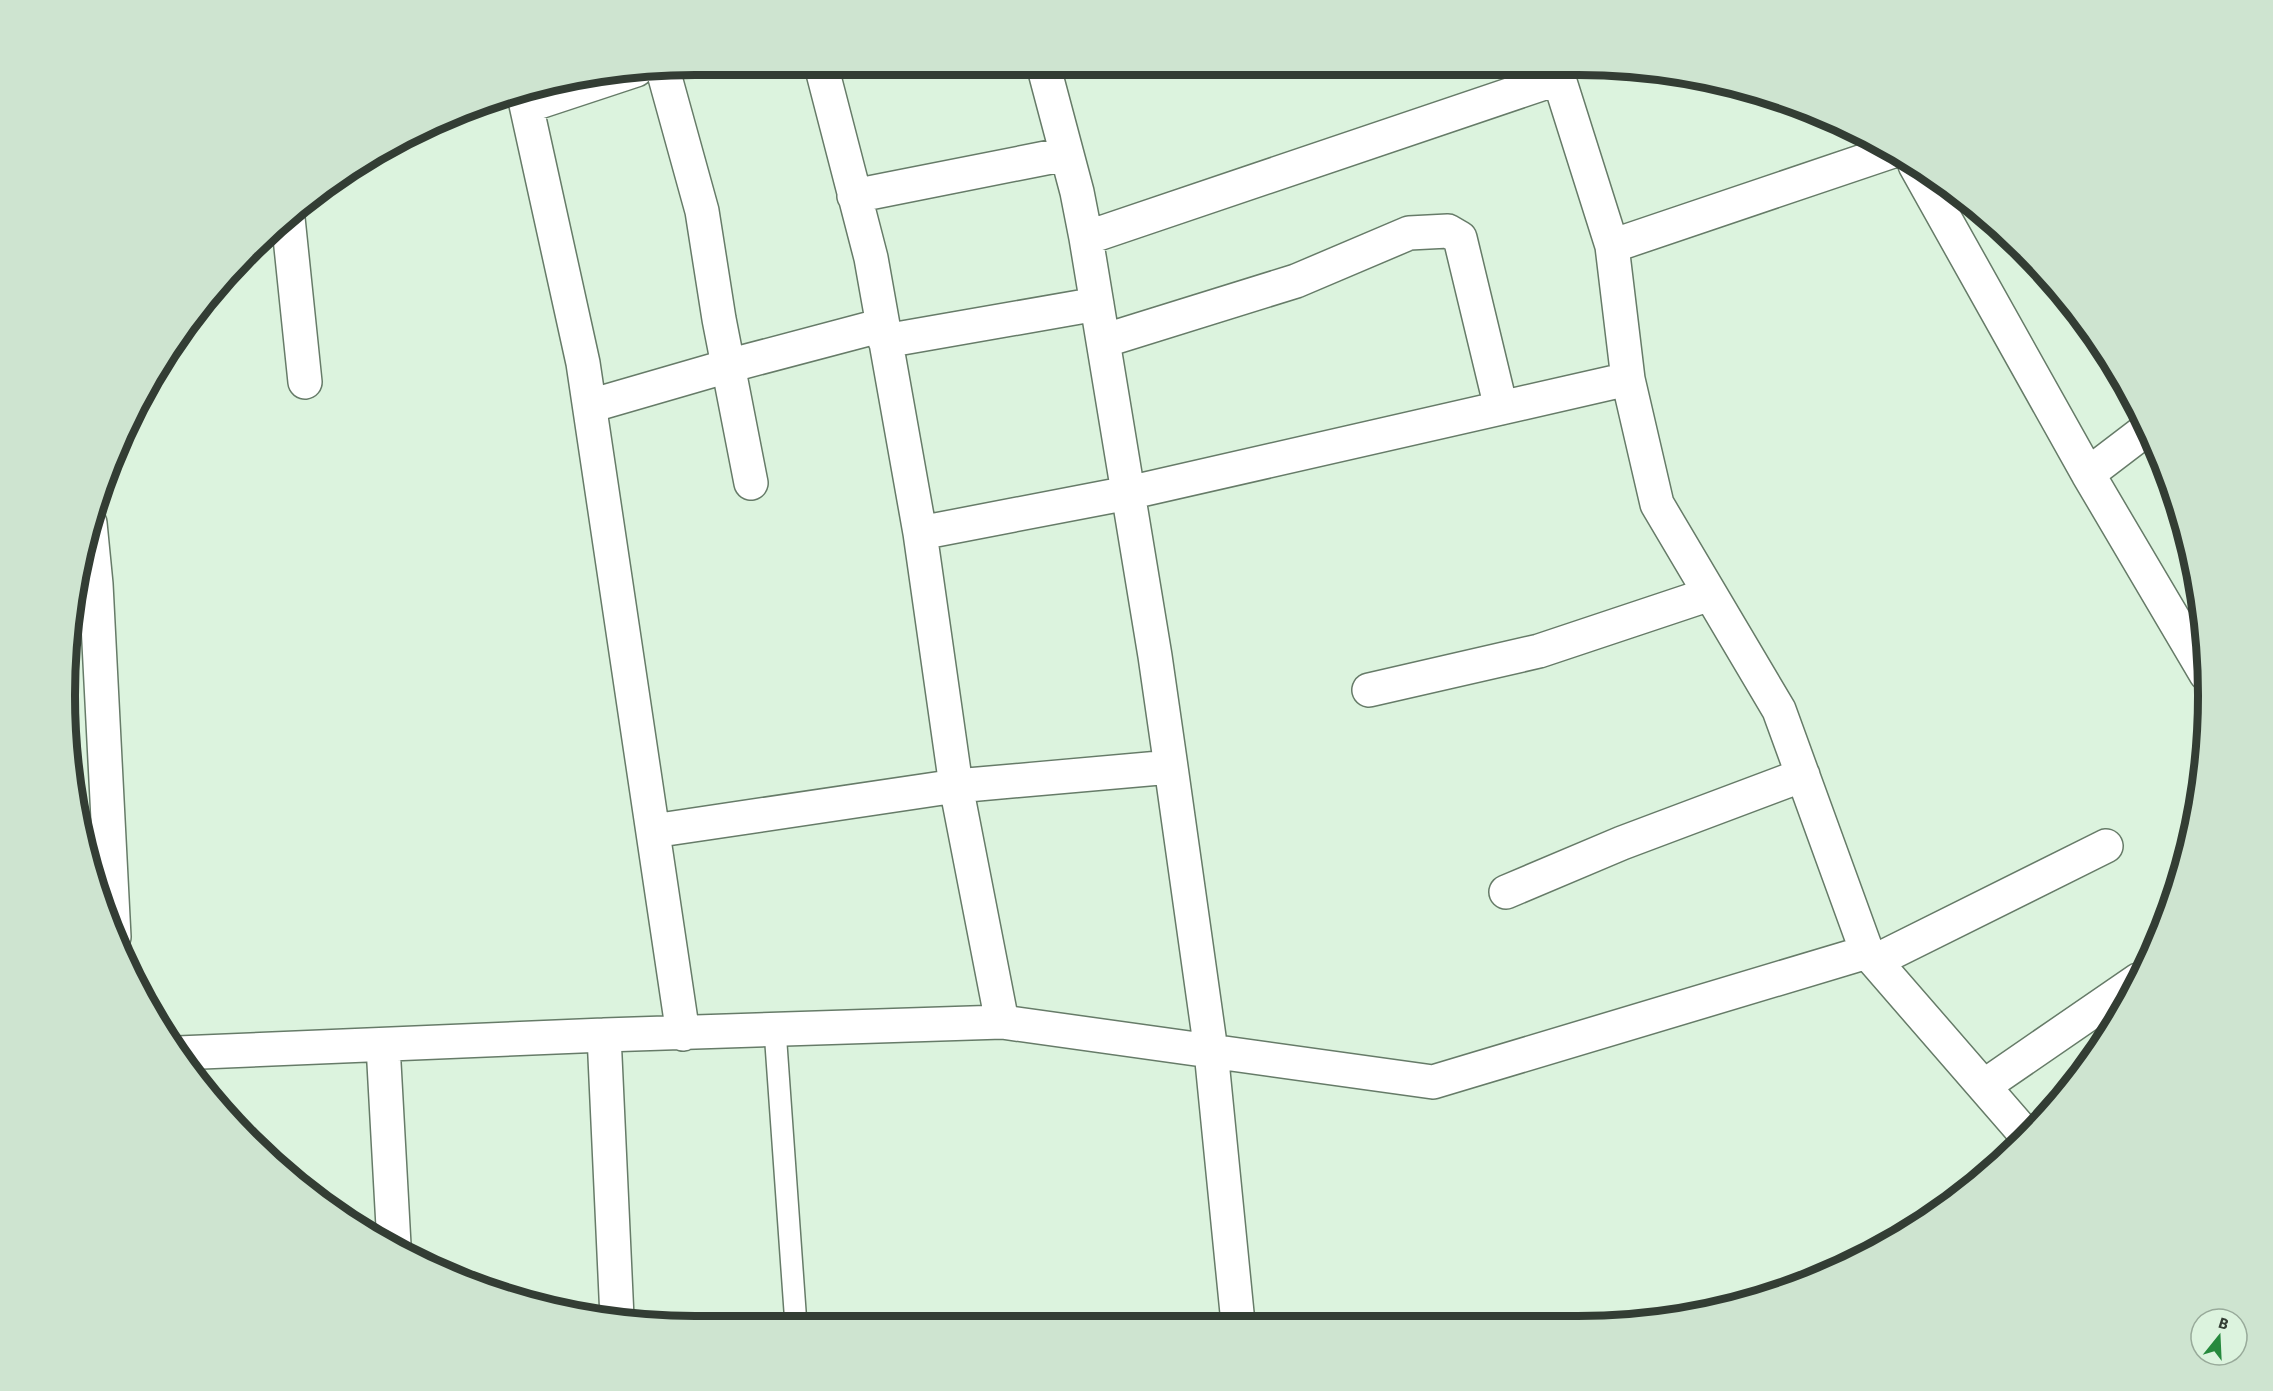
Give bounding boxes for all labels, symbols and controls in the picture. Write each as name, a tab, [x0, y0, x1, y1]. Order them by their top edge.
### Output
north arrow	[2189, 1307, 2249, 1367]
text: B	[2215, 1312, 2232, 1336]

